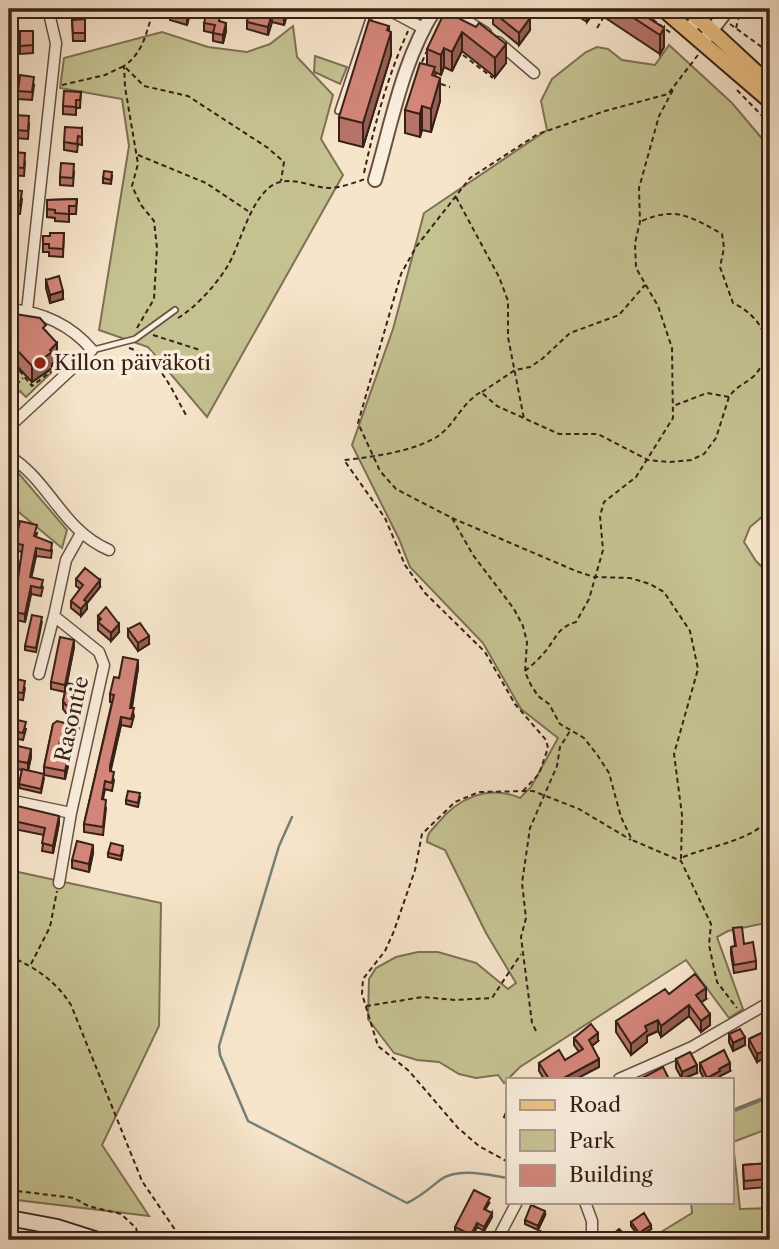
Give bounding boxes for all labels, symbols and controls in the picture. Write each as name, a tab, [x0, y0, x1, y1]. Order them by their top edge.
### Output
place label: Killon päiväkoti	[54, 350, 211, 375]
marker: Killon päiväkoti	[32, 355, 48, 371]
street label: Rasontie	[50, 674, 93, 764]
legend	[506, 1078, 734, 1204]
text: Road	[569, 1092, 621, 1117]
text: Park	[569, 1128, 615, 1153]
text: Building	[569, 1162, 654, 1187]

